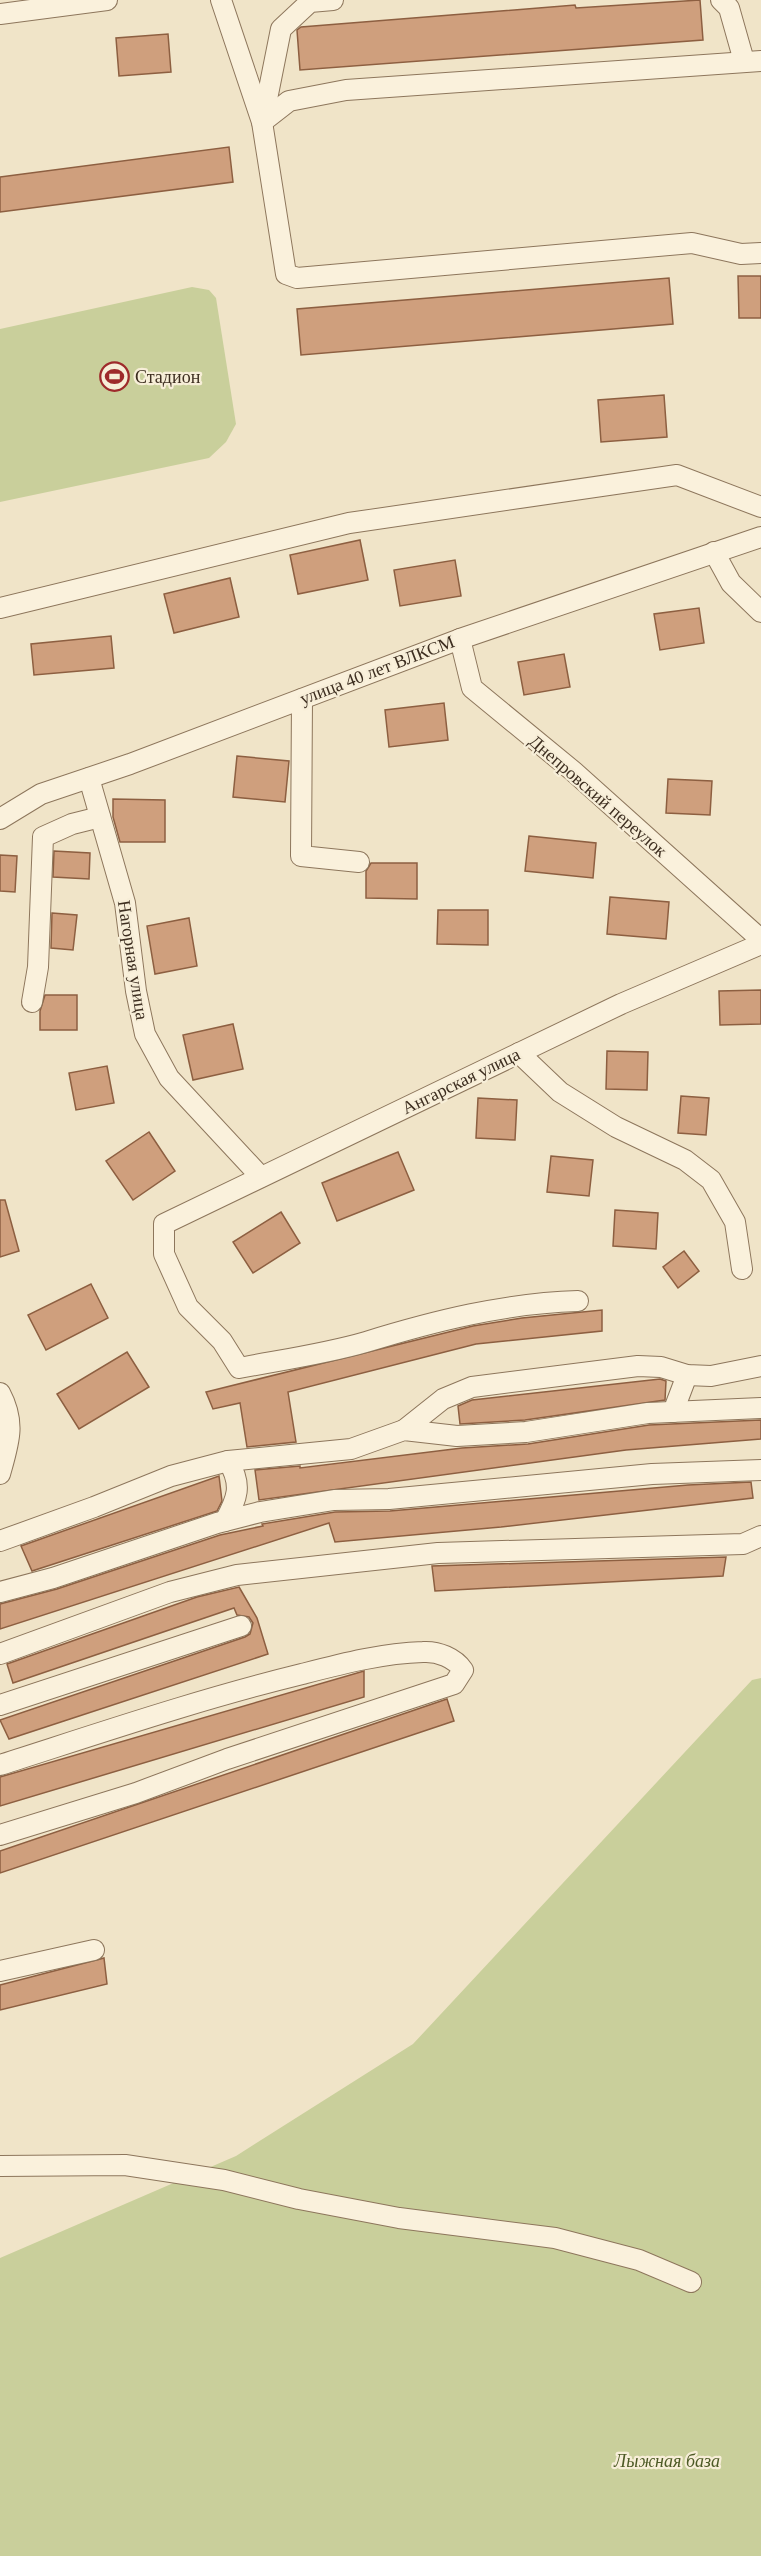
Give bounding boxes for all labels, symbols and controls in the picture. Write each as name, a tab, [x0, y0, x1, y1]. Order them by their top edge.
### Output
sports icon: Стадион	[98, 361, 130, 393]
place label: Стадион	[135, 367, 201, 387]
street label: улица 40 лет ВЛКСМ	[297, 631, 457, 709]
street label: Днепровский переулок	[525, 731, 671, 861]
street label: Нагорная улица	[114, 899, 152, 1021]
street label: Ангарская улица	[399, 1044, 523, 1118]
park label: Лыжная база	[613, 2451, 720, 2471]

